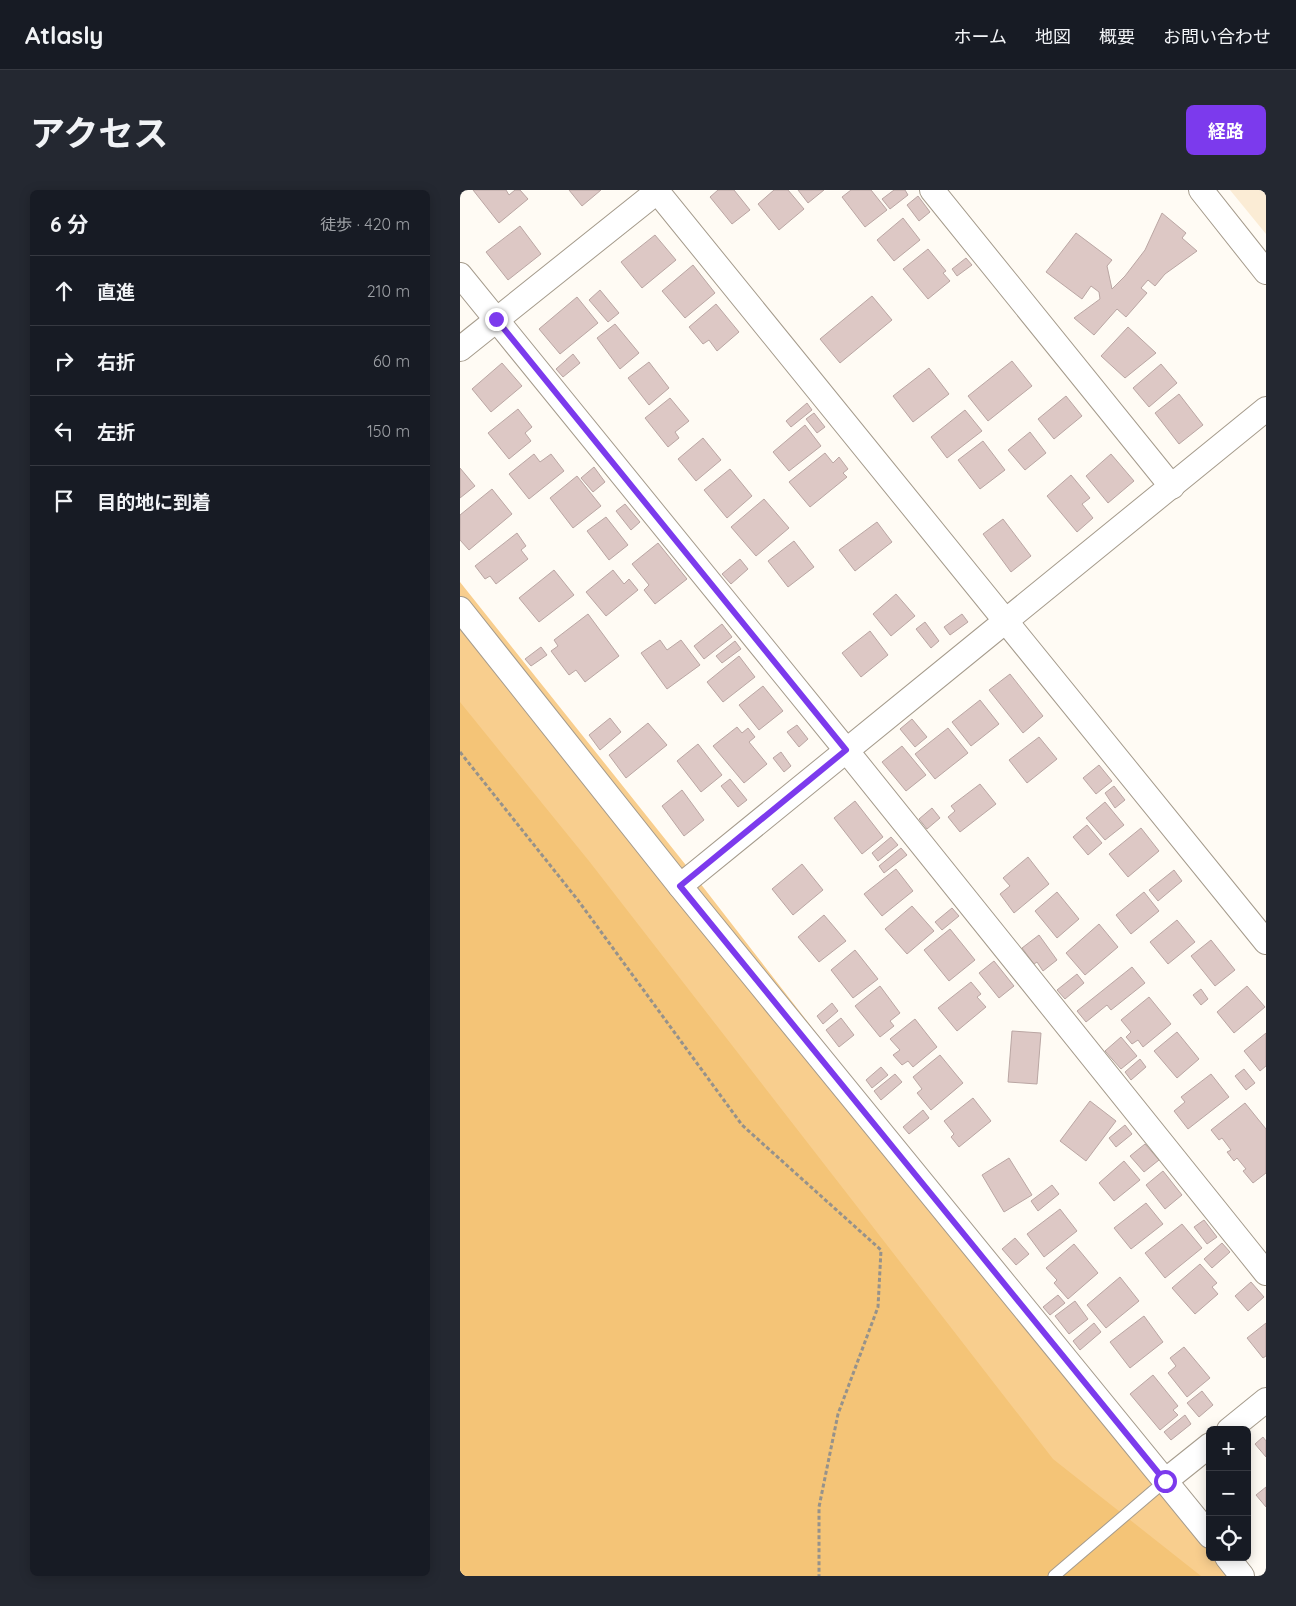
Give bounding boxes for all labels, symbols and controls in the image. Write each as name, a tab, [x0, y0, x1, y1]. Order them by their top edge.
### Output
text: Atlasly	[25, 20, 103, 50]
text: ホーム	[954, 25, 1007, 48]
text: 地図	[1035, 25, 1071, 48]
text: 概要	[1099, 25, 1135, 48]
text: お問い合わせ	[1163, 25, 1271, 48]
button: 経路	[1186, 105, 1266, 155]
text: アクセス	[30, 111, 168, 155]
text: 6 分	[50, 211, 89, 237]
text: 徒歩 · 420 m	[320, 214, 410, 234]
icon: ahead	[50, 277, 78, 305]
text: 直進	[97, 280, 135, 304]
text: 210 m	[367, 281, 410, 301]
route end	[485, 308, 508, 331]
icon: right	[50, 347, 78, 375]
text: 右折	[97, 350, 135, 374]
text: 60 m	[373, 351, 410, 371]
icon: left	[50, 417, 78, 445]
text: 左折	[97, 420, 135, 444]
text: 150 m	[367, 421, 410, 441]
icon: arrive	[50, 487, 78, 515]
text: 目的地に到着	[97, 490, 211, 514]
map controls	[1206, 1426, 1251, 1561]
button: +	[1206, 1426, 1251, 1471]
route start	[1154, 1470, 1177, 1493]
button: −	[1206, 1471, 1251, 1516]
button: locate	[1206, 1516, 1251, 1561]

